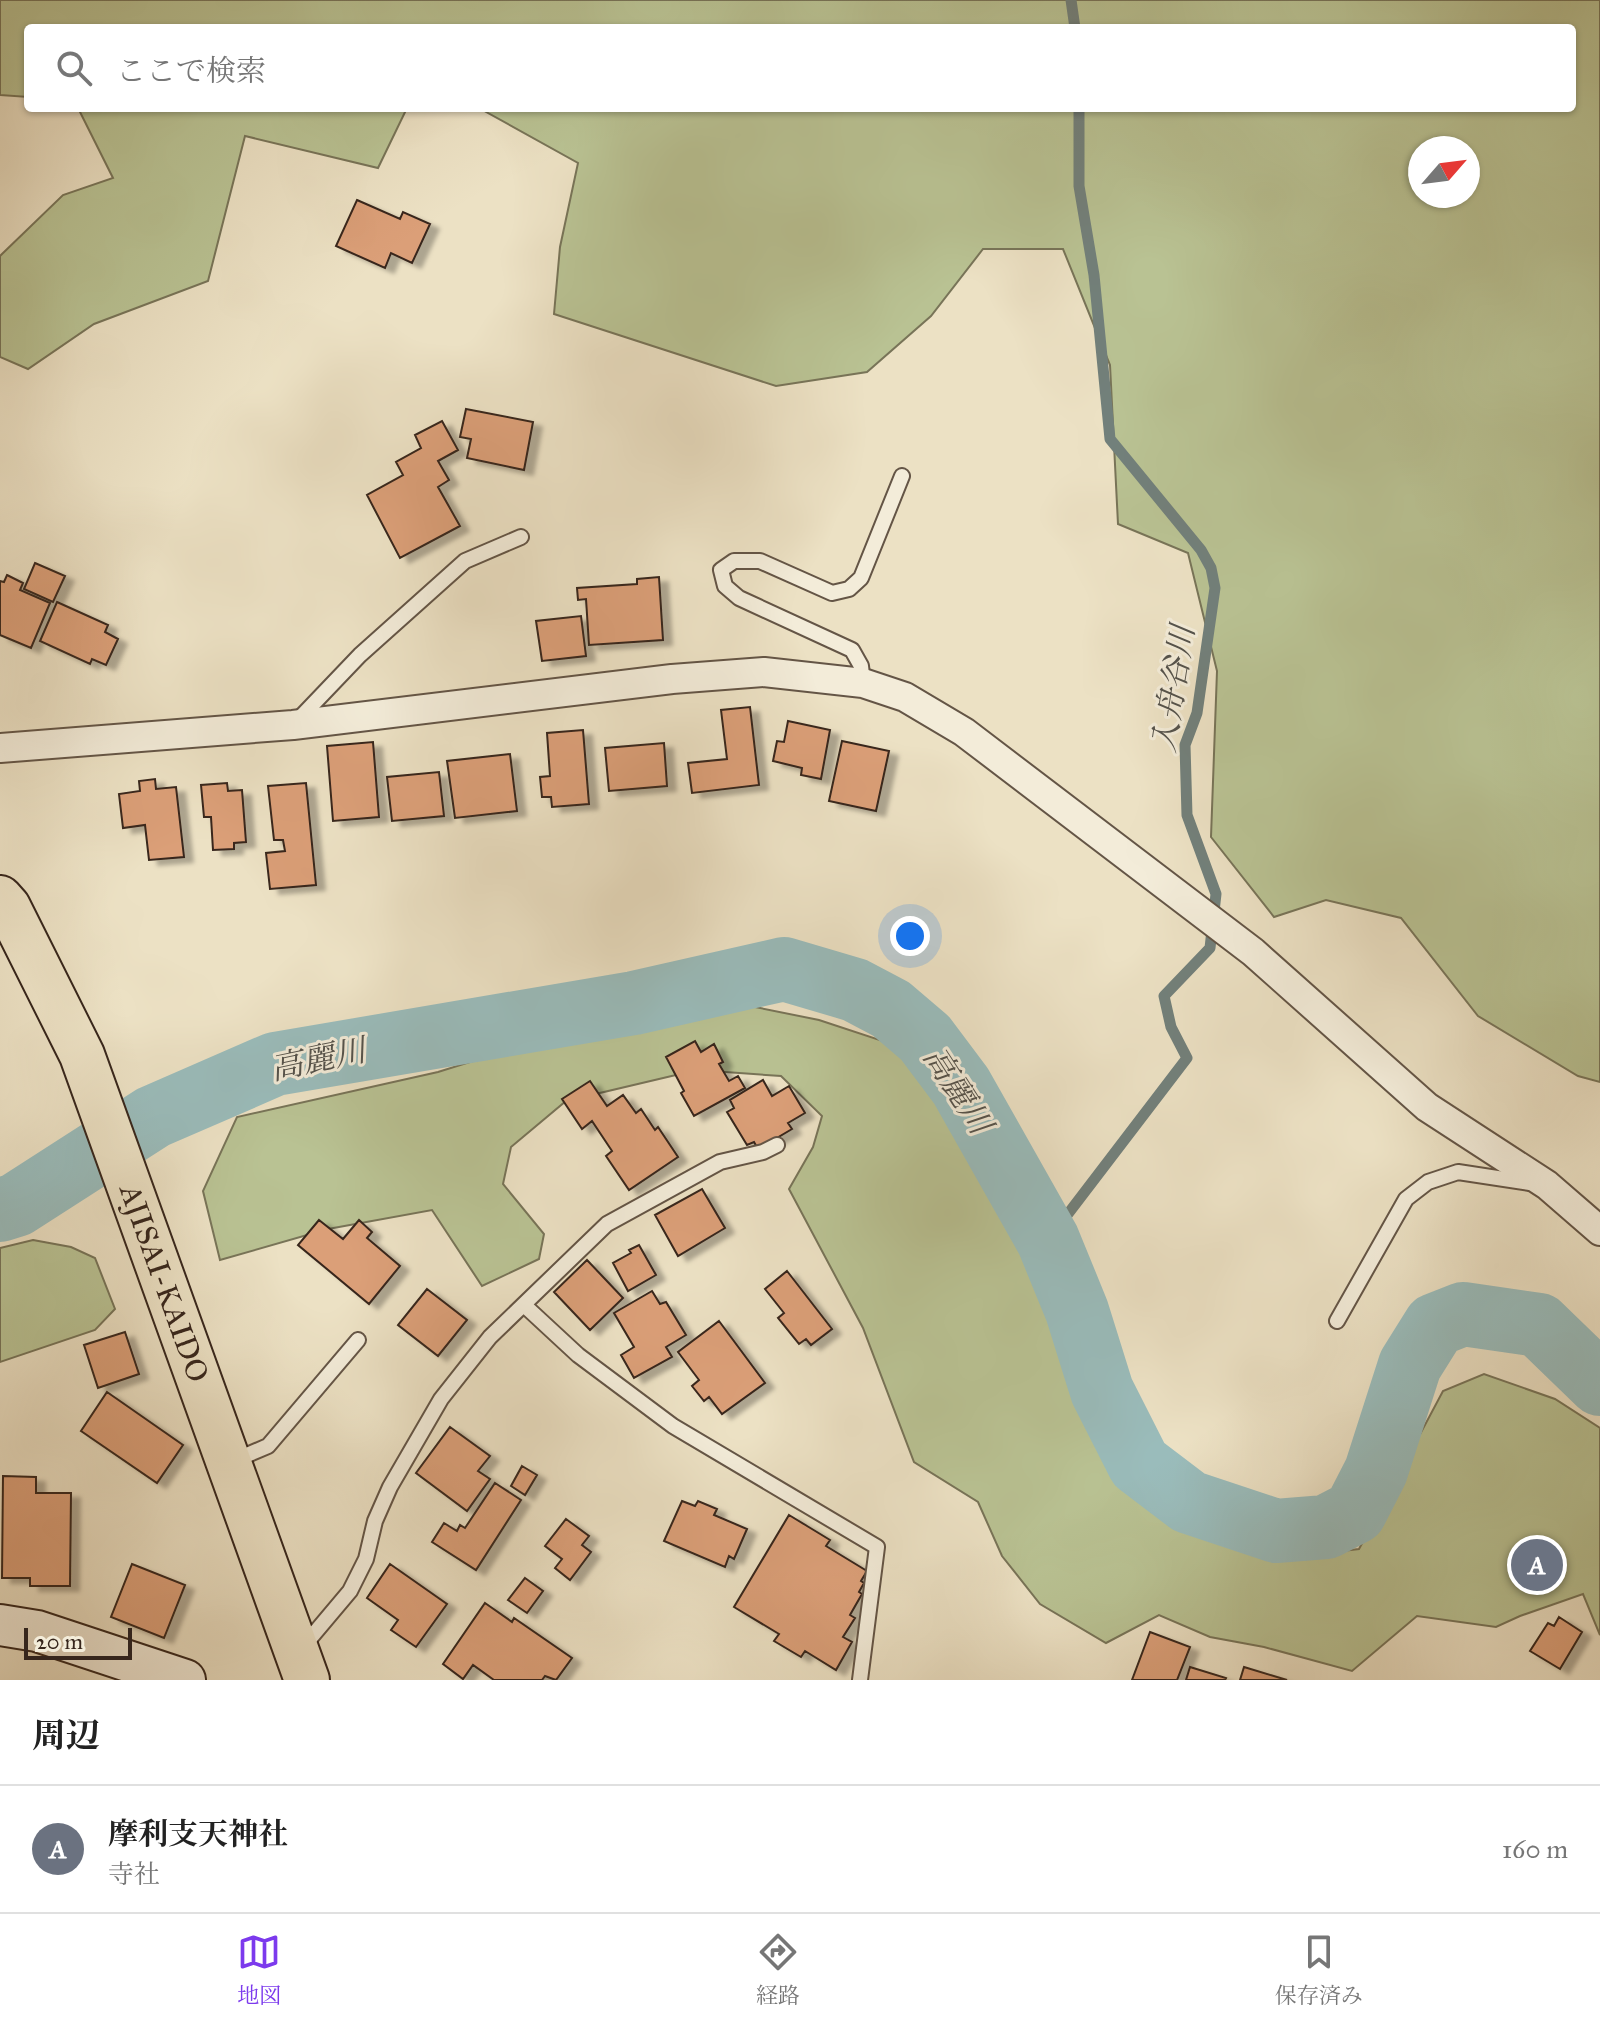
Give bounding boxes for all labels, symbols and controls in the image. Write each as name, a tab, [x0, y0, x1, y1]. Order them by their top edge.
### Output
search box	[24, 24, 1576, 112]
icon: search	[52, 46, 96, 90]
text: ここで検索	[116, 53, 266, 89]
north arrow	[1408, 136, 1480, 208]
water label: 入舟谷川	[1144, 620, 1203, 755]
your location	[890, 916, 930, 956]
water label: 高麗川	[267, 1030, 372, 1089]
water label: 高麗川	[915, 1039, 1002, 1144]
street label: AJISAI-KAIDO	[111, 1177, 216, 1387]
pin: A	[1511, 1535, 1563, 1595]
scale bar	[24, 1624, 132, 1660]
text: 20 m	[36, 1628, 83, 1655]
text: 周辺	[32, 1715, 100, 1756]
text: 摩利支天神社	[108, 1816, 288, 1852]
text: A	[49, 1833, 67, 1865]
text: 160 m	[1502, 1833, 1568, 1865]
text: 寺社	[108, 1858, 160, 1890]
tab: 地図	[237, 1930, 281, 2009]
tab: 経路	[756, 1930, 800, 2009]
tab: 保存済み	[1275, 1930, 1363, 2009]

